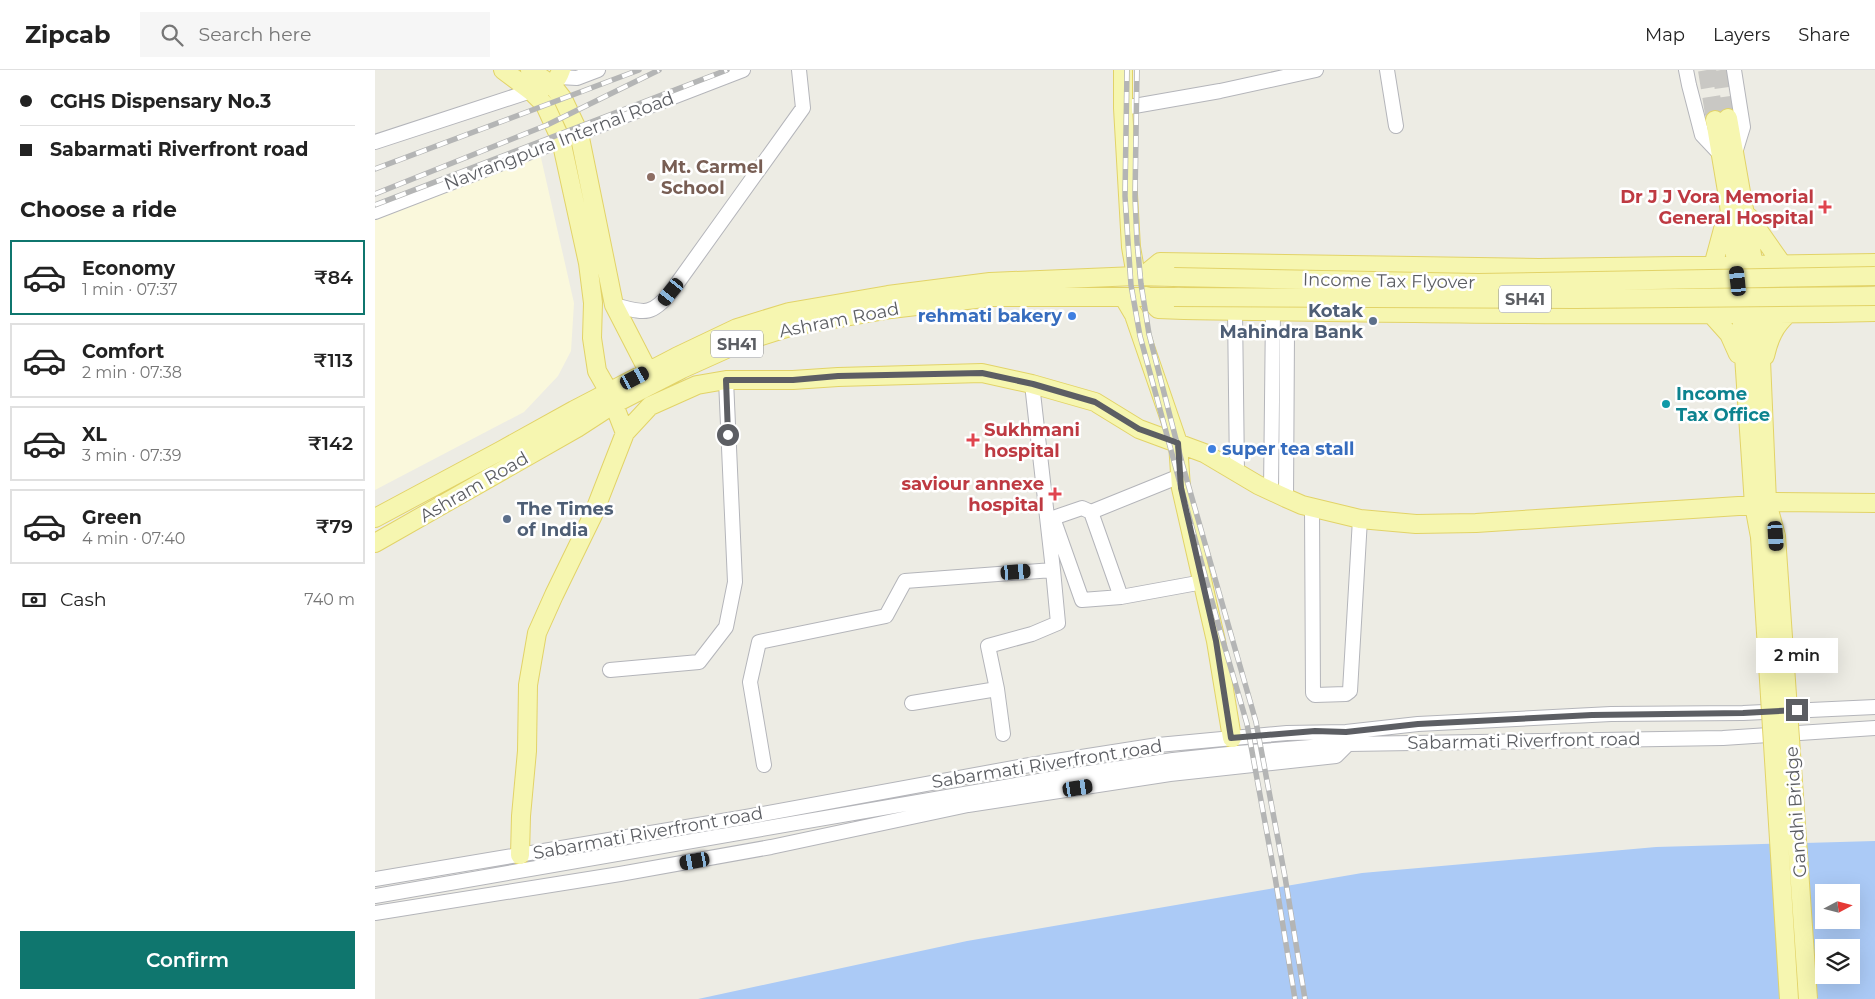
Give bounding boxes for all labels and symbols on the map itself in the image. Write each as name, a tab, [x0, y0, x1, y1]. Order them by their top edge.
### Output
street label: Navrangpura Internal Road	[441, 87, 677, 195]
place label: Mt. Carmel School	[661, 156, 764, 199]
marker: Mt. Carmel School	[645, 171, 657, 183]
place label: Dr J J Vora Memorial General Hospital	[1620, 186, 1814, 229]
marker: Dr J J Vora Memorial General Hospital	[1818, 200, 1832, 214]
car	[1728, 265, 1747, 297]
street label: Income Tax Flyover	[1303, 268, 1475, 294]
car	[655, 276, 686, 308]
road number: SH41	[1499, 285, 1551, 312]
street label: Ashram Road	[777, 298, 901, 342]
place label: Kotak Mahindra Bank	[1220, 300, 1363, 343]
place label: rehmati bakery	[918, 305, 1062, 327]
marker: rehmati bakery	[1066, 310, 1078, 322]
marker: Kotak Mahindra Bank	[1367, 315, 1379, 327]
road number: SH41	[711, 330, 763, 358]
car	[618, 364, 651, 392]
place label: Income Tax Office	[1676, 383, 1770, 426]
marker: Income Tax Office	[1660, 398, 1672, 410]
place label: Sukhmani hospital	[984, 419, 1080, 462]
route start	[717, 424, 739, 446]
marker: Sukhmani hospital	[966, 433, 980, 447]
place label: super tea stall	[1222, 438, 1354, 460]
marker: super tea stall	[1206, 443, 1218, 455]
street label: Ashram Road	[416, 447, 532, 527]
place label: saviour annexe hospital	[901, 473, 1044, 516]
marker: saviour annexe hospital	[1048, 487, 1062, 501]
place label: The Times of India	[517, 498, 614, 541]
marker: The Times of India	[501, 513, 513, 525]
car	[1767, 521, 1784, 551]
car	[1000, 563, 1031, 581]
callout: 2 min	[1756, 638, 1838, 672]
route end	[1786, 699, 1808, 721]
street label: Sabarmati Riverfront road	[1407, 728, 1641, 754]
street label: Sabarmati Riverfront road	[930, 735, 1164, 793]
street label: Gandhi Bridge	[1780, 746, 1812, 878]
car	[1062, 778, 1093, 798]
street label: Sabarmati Riverfront road	[531, 802, 765, 864]
car	[678, 851, 711, 871]
north arrow	[1815, 884, 1860, 929]

